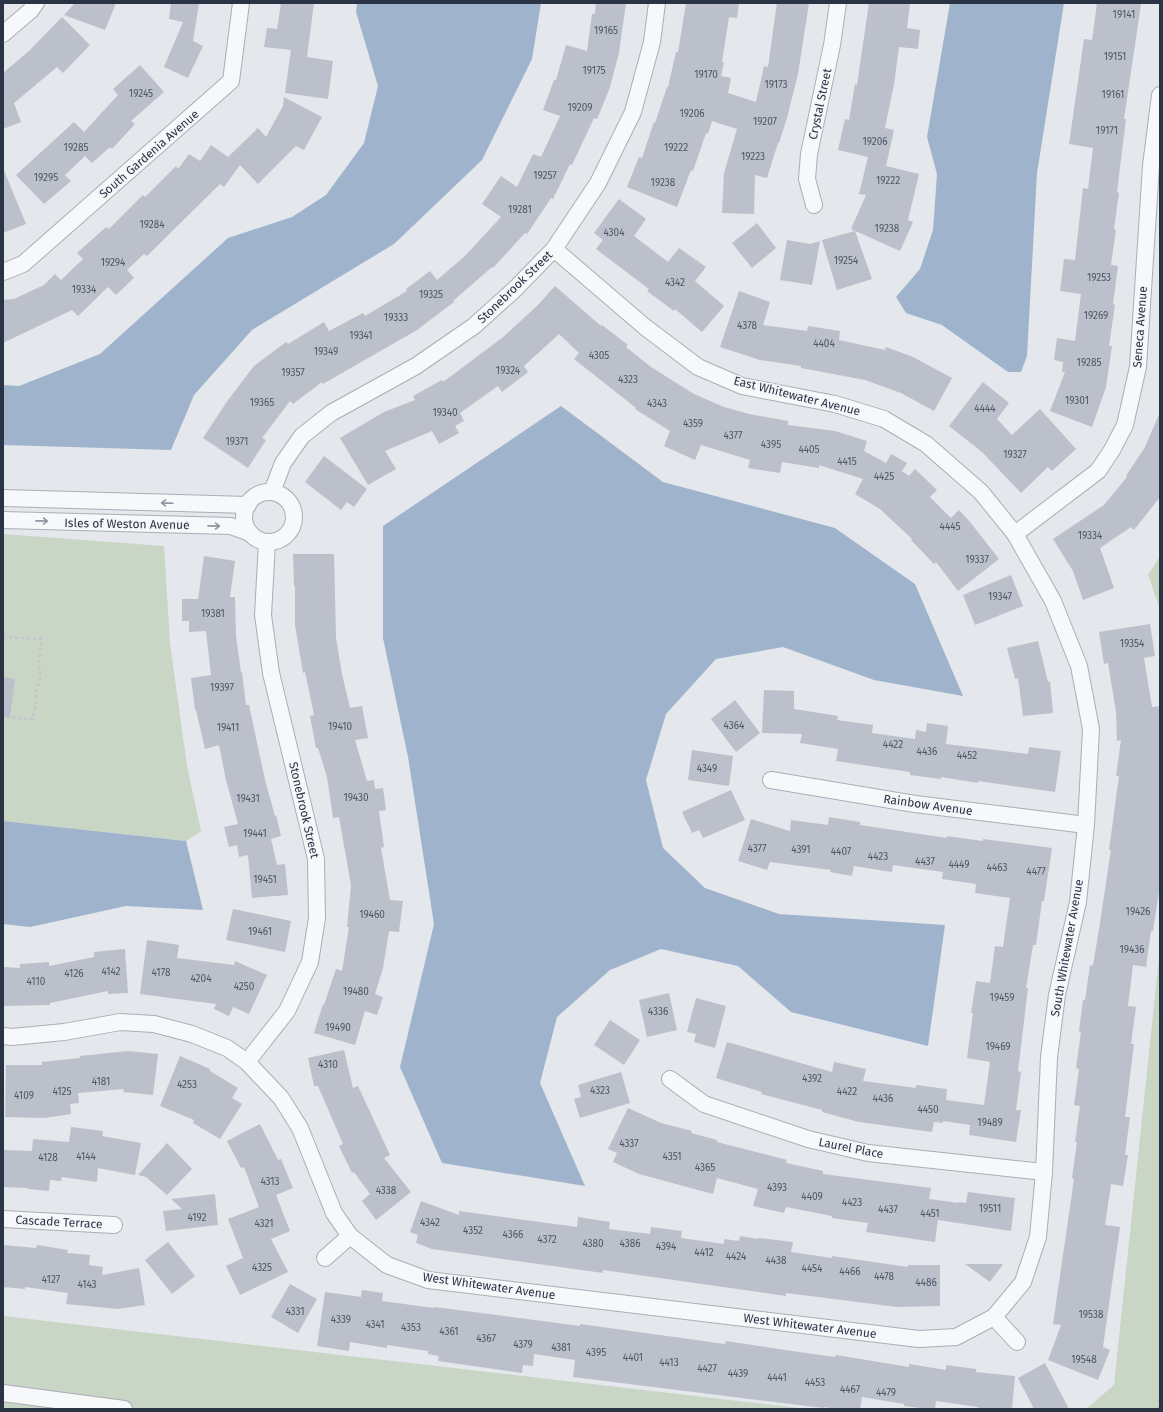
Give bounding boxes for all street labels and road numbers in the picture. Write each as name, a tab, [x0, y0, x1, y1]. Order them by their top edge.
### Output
street label: Crystal Street	[806, 66, 835, 141]
street label: South Gardenia Avenue	[96, 107, 202, 201]
street label: Stonebrook Street	[475, 247, 556, 326]
street label: Seneca Avenue	[1130, 286, 1150, 368]
street label: East Whitewater Avenue	[732, 373, 862, 419]
street label: Isles of Weston Avenue	[64, 516, 190, 532]
street label: Stonebrook Street	[286, 760, 322, 860]
street label: Rainbow Avenue	[883, 792, 973, 818]
street label: South Whitewater Avenue	[1048, 878, 1086, 1018]
street label: Laurel Place	[817, 1135, 885, 1161]
street label: Cascade Terrace	[15, 1213, 103, 1231]
street label: West Whitewater Avenue	[422, 1270, 556, 1302]
street label: West Whitewater Avenue	[743, 1311, 877, 1341]

